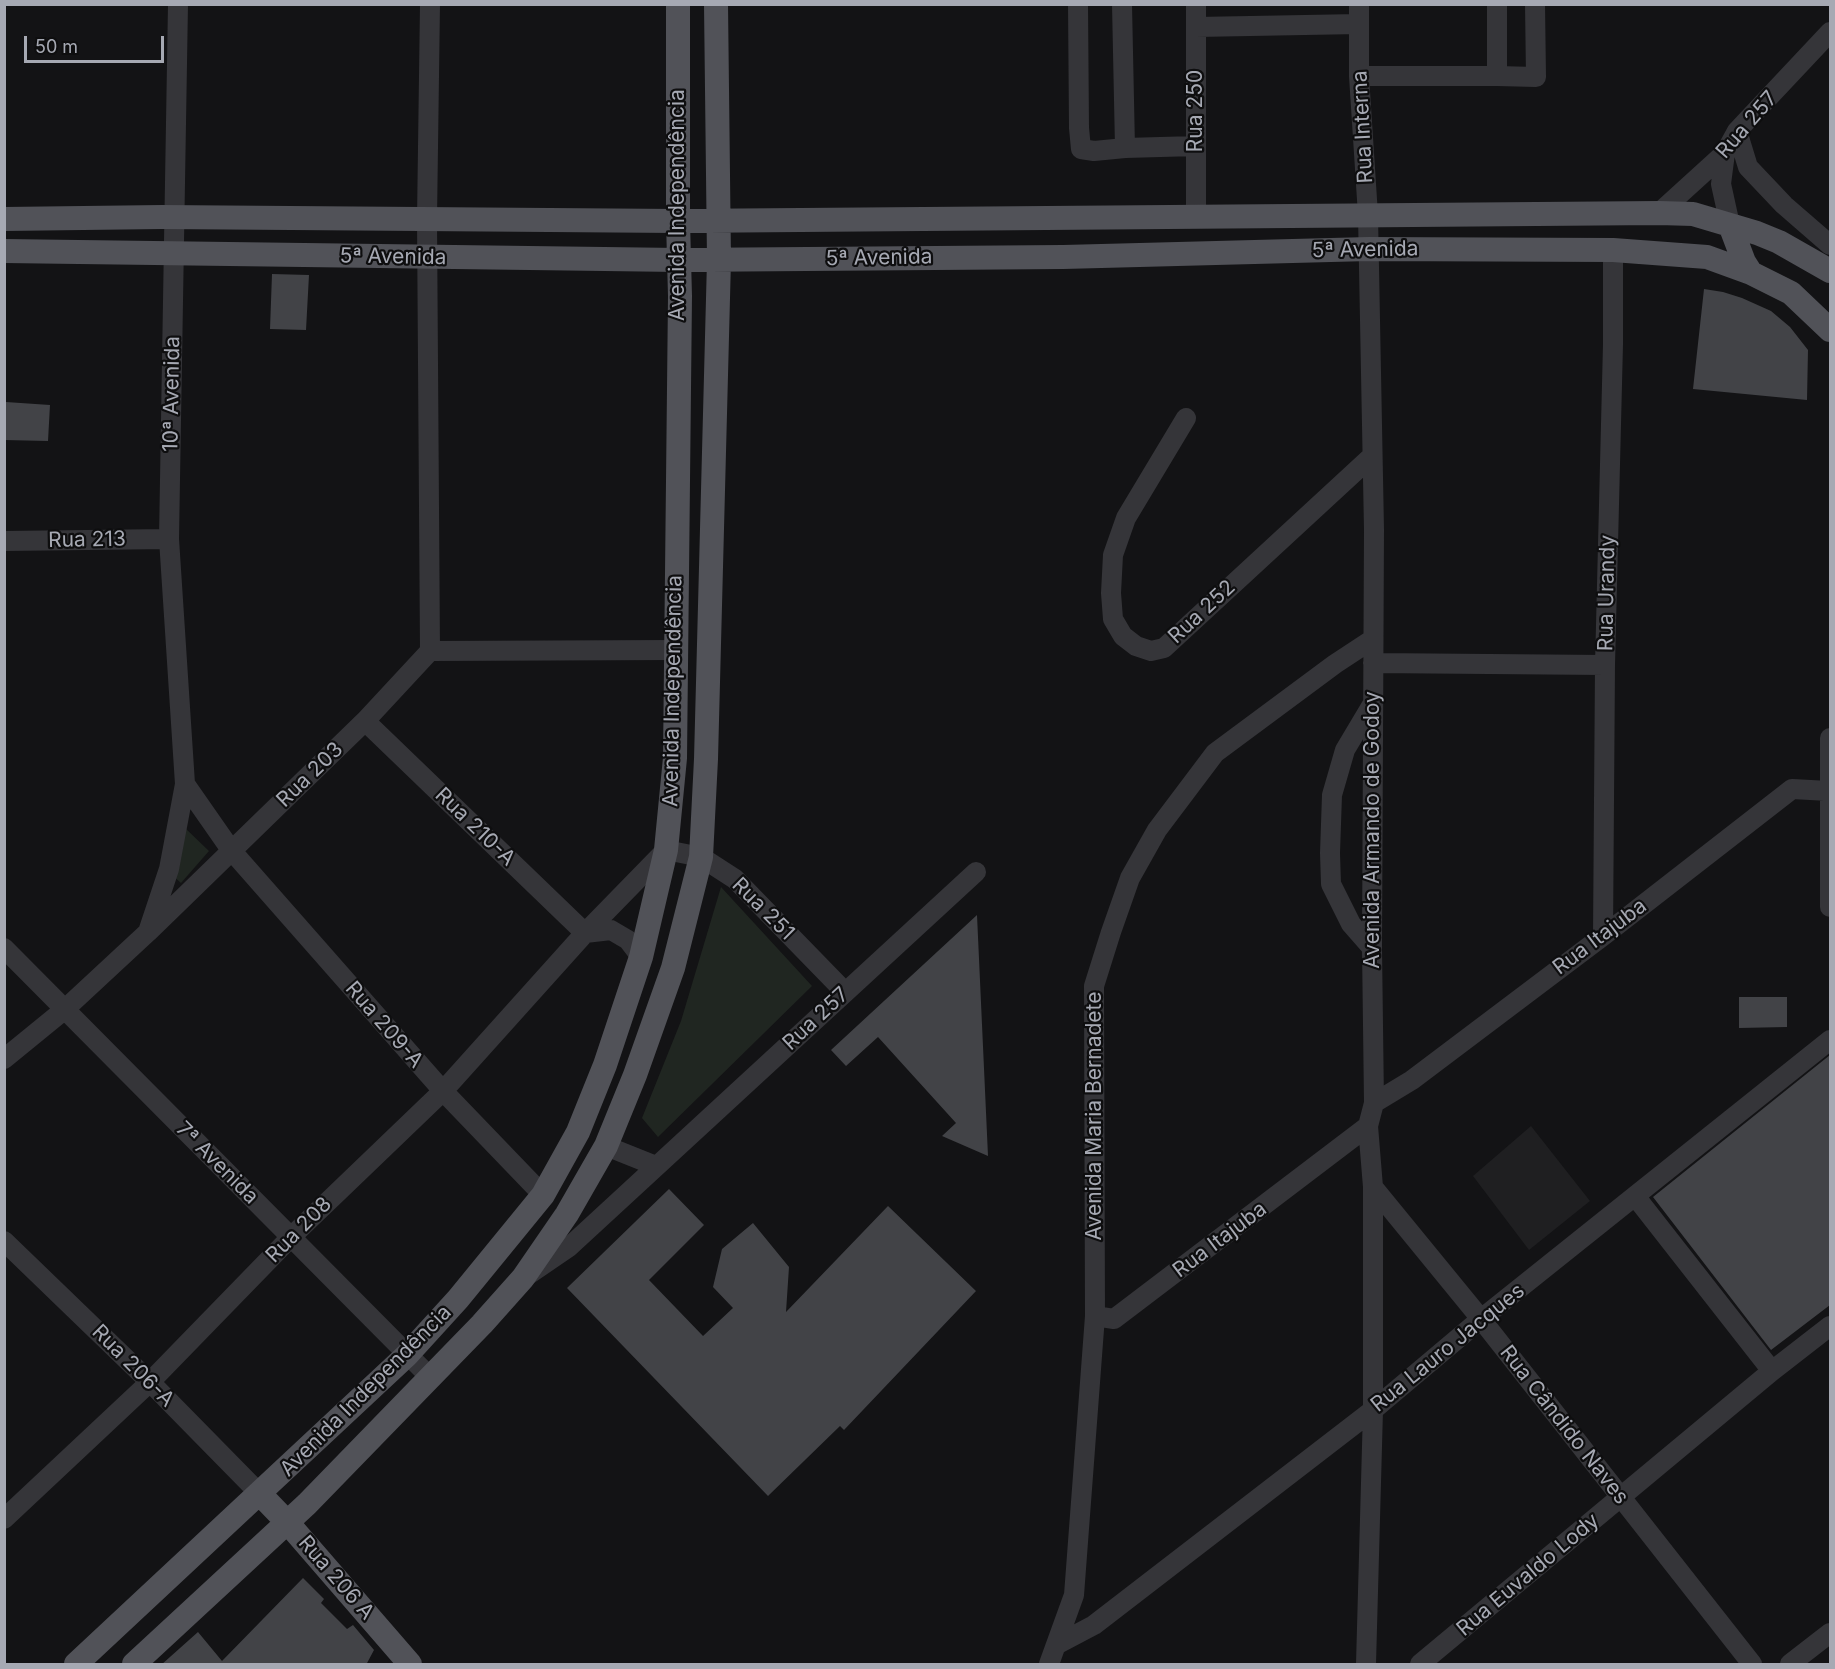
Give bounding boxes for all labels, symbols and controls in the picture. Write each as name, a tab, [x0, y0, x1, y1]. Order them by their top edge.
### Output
scale bar	[27, 24, 166, 62]
text: 50 m	[35, 36, 78, 57]
street label: Rua 250	[1183, 70, 1209, 152]
street label: Rua Interna	[1347, 70, 1379, 184]
street label: Rua 257	[1711, 86, 1783, 164]
street label: Avenida Independência	[665, 89, 691, 321]
street label: 5ª Avenida	[1311, 236, 1419, 264]
street label: 5ª Avenida	[339, 243, 447, 271]
street label: 5ª Avenida	[825, 244, 933, 272]
street label: 10ª Avenida	[158, 336, 186, 452]
street label: Rua 213	[48, 527, 126, 553]
street label: Rua Urandy	[1593, 535, 1621, 651]
street label: Avenida Independência	[658, 575, 688, 807]
street label: Rua 252	[1163, 575, 1241, 649]
street label: Avenida Armando de Godoy	[1360, 691, 1386, 969]
street label: Rua 203	[272, 737, 348, 813]
street label: Rua 210-A	[430, 783, 520, 871]
street label: Rua 251	[727, 873, 799, 945]
street label: Rua Itajuba	[1548, 894, 1652, 980]
street label: Rua 209-A	[340, 977, 428, 1073]
street label: Rua 257	[778, 982, 854, 1056]
street label: Avenida Maria Bernadete	[1082, 992, 1108, 1240]
street label: 7ª Avenida	[171, 1117, 263, 1209]
street label: Rua 208	[261, 1192, 337, 1268]
street label: Rua Itajuba	[1168, 1197, 1272, 1283]
street label: Rua Lauro Jacques	[1366, 1278, 1530, 1418]
street label: Avenida Independência	[275, 1300, 457, 1482]
street label: Rua 206-A	[87, 1320, 179, 1412]
street label: Rua Cândido Naves	[1494, 1341, 1634, 1509]
street label: Rua Euvaldo Lody	[1452, 1508, 1604, 1642]
street label: Rua 206 A	[293, 1531, 379, 1625]

